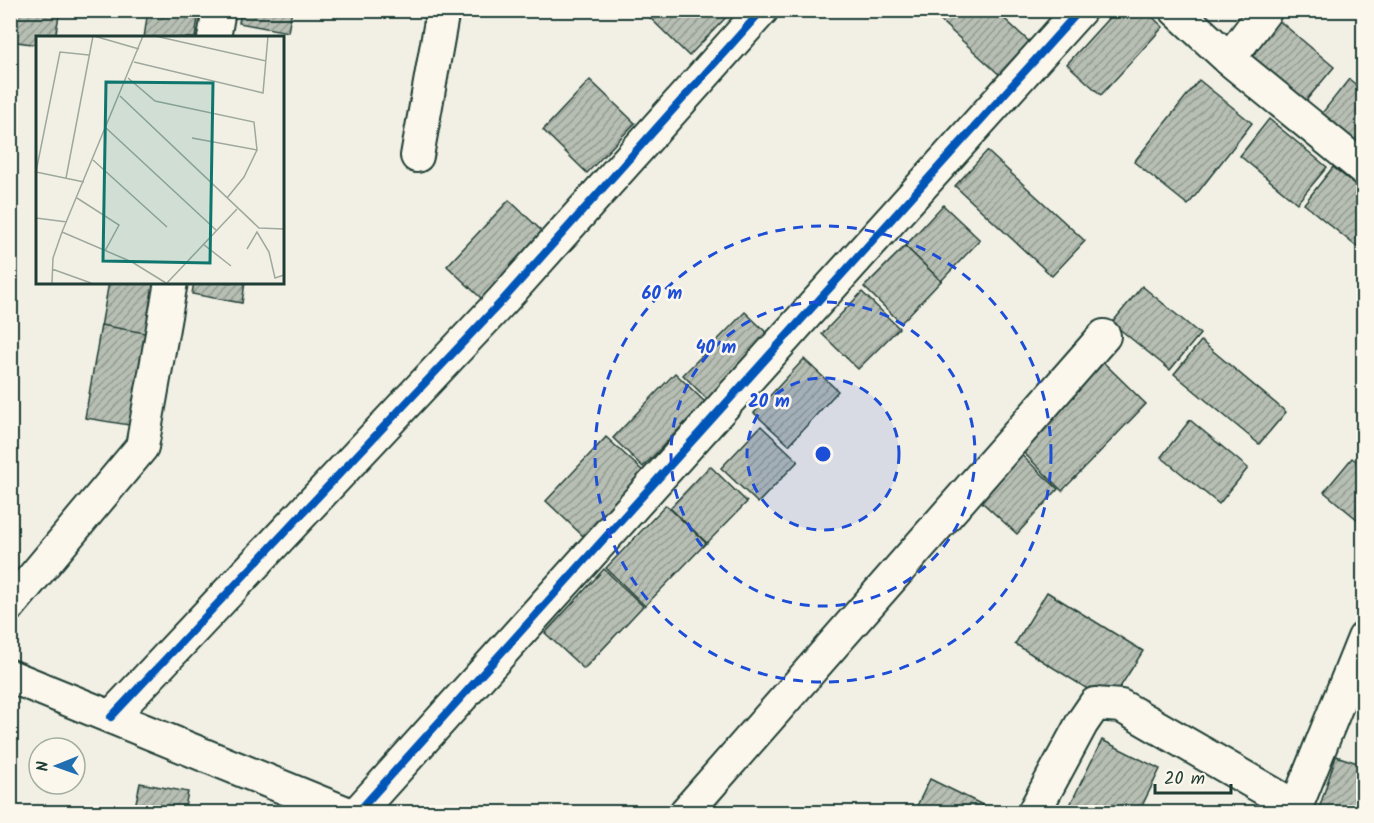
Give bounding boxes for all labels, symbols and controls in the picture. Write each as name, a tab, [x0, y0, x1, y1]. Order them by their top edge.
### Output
inset map	[36, 36, 284, 284]
text: 60 m	[642, 280, 683, 309]
text: 40 m	[696, 334, 737, 363]
text: 20 m	[748, 388, 790, 417]
centre of rings	[813, 444, 833, 464]
north arrow	[27, 736, 87, 796]
scale bar	[1155, 757, 1232, 795]
text: N	[31, 761, 56, 772]
text: 20 m	[1164, 765, 1205, 794]

